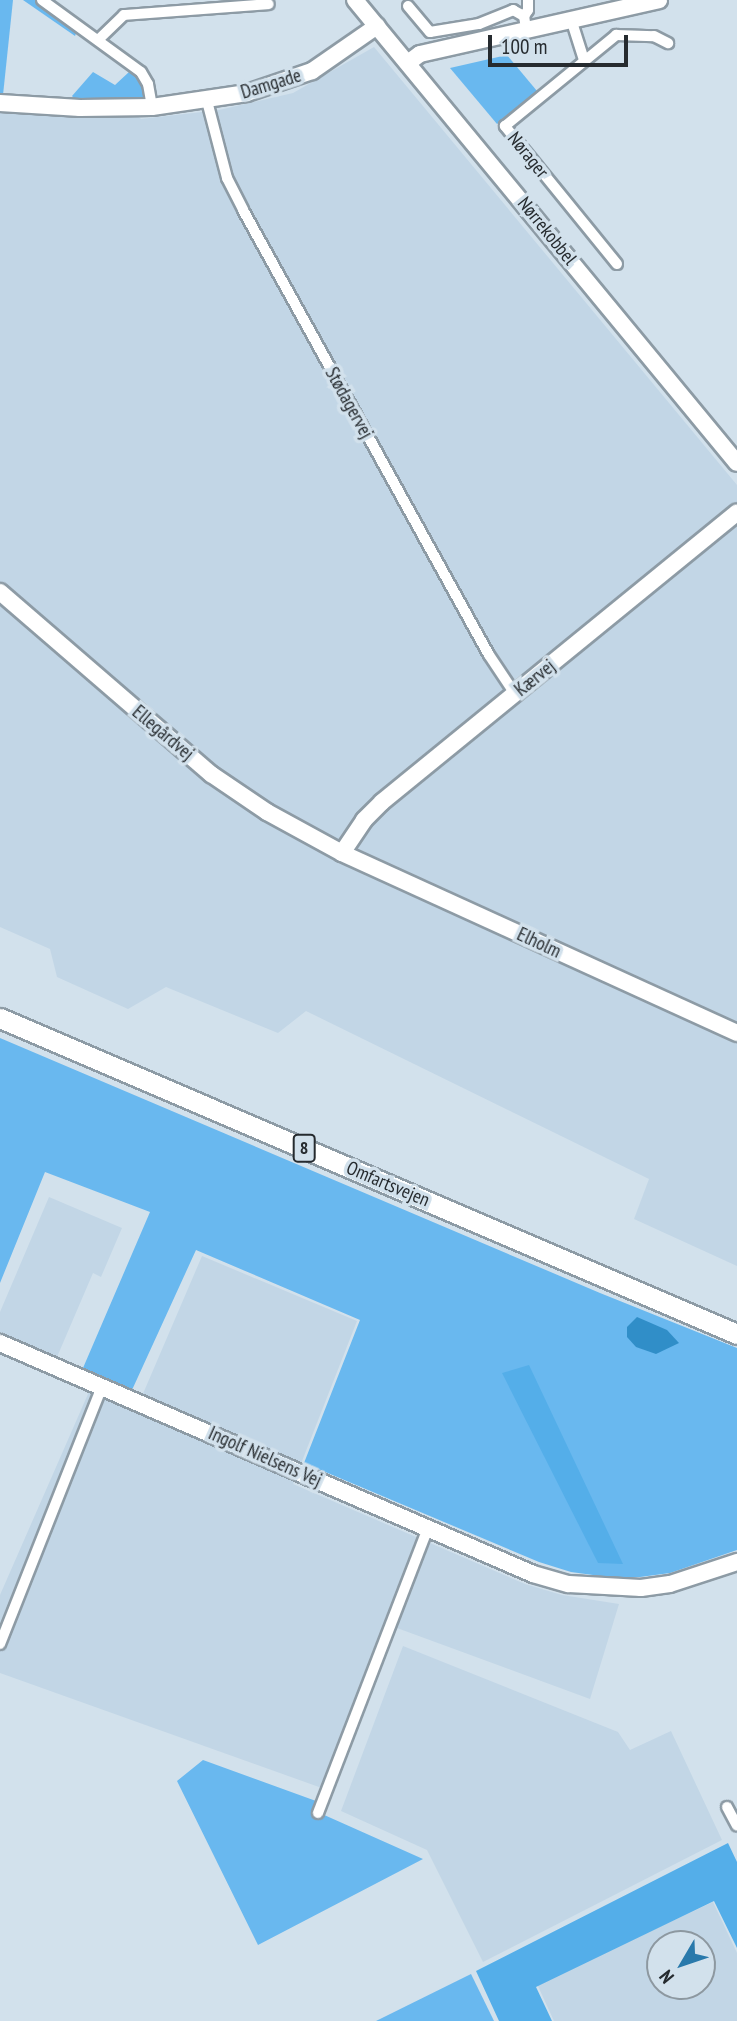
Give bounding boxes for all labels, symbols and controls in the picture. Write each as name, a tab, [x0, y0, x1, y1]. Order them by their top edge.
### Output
scale bar	[492, 21, 632, 65]
text: 100 m	[501, 33, 547, 60]
street label: Damgade	[238, 64, 304, 104]
street label: Nørager	[503, 127, 553, 183]
street label: Nørrekobbel	[513, 192, 581, 270]
street label: Stødagervej	[320, 363, 378, 443]
street label: Kærvej	[510, 655, 560, 701]
street label: Ellegårdvej	[128, 701, 198, 765]
street label: Elholm	[513, 923, 565, 963]
road number: 8	[292, 1134, 316, 1162]
street label: Omfartsvejen	[343, 1156, 433, 1212]
street label: Ingolf Nielsens Vej	[205, 1422, 325, 1492]
north arrow	[646, 1930, 716, 2000]
text: N	[654, 1965, 679, 1989]

